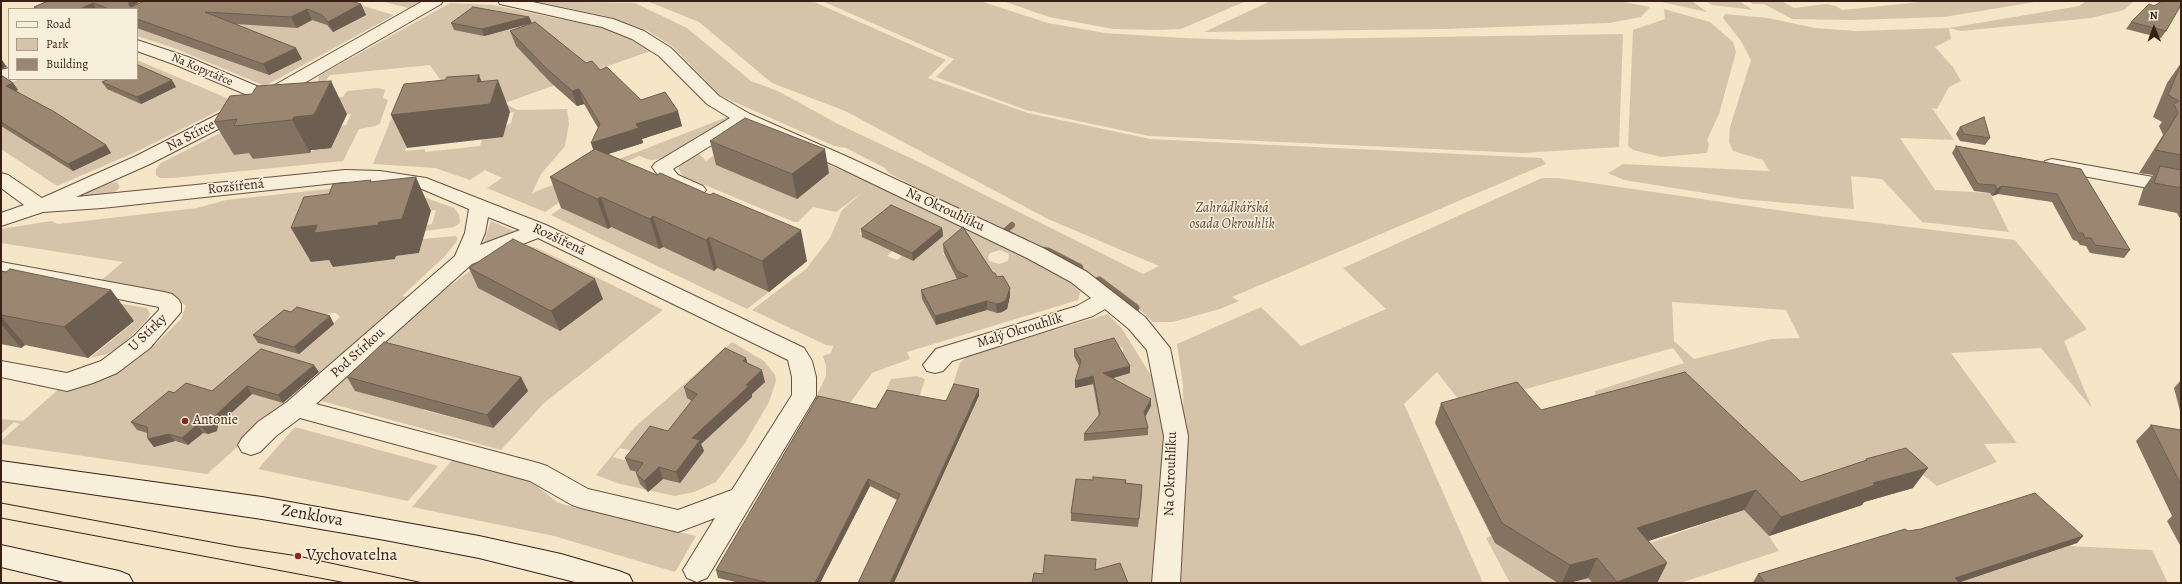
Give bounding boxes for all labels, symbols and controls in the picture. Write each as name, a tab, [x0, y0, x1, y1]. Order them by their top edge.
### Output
legend	[8, 8, 138, 80]
north arrow	[2134, 8, 2174, 48]
text: N	[2150, 8, 2158, 23]
text: Road	[46, 16, 71, 32]
text: Park	[46, 36, 69, 52]
street label: Na Kopytářce	[169, 51, 235, 89]
text: Building	[46, 56, 88, 72]
street label: Na Stírce	[164, 117, 218, 155]
street label: Rozšířená	[207, 176, 265, 198]
street label: Na Okrouhlíku	[903, 184, 987, 236]
park label: Zahrádkářská osada Okrouhlík	[1189, 201, 1275, 234]
street label: Rozšířená	[530, 220, 588, 260]
street label: Malý Okrouhlík	[975, 310, 1065, 352]
street label: U Stírky	[125, 311, 171, 355]
street label: Pod Stírkou	[328, 324, 388, 382]
place label: Antonie	[193, 413, 238, 429]
marker: Antonie	[180, 416, 190, 426]
street label: Na Okrouhlíku	[1161, 431, 1181, 517]
street label: Zenklova	[280, 501, 344, 531]
place label: Vychovatelna	[306, 546, 398, 566]
marker: Vychovatelna	[293, 551, 303, 561]

